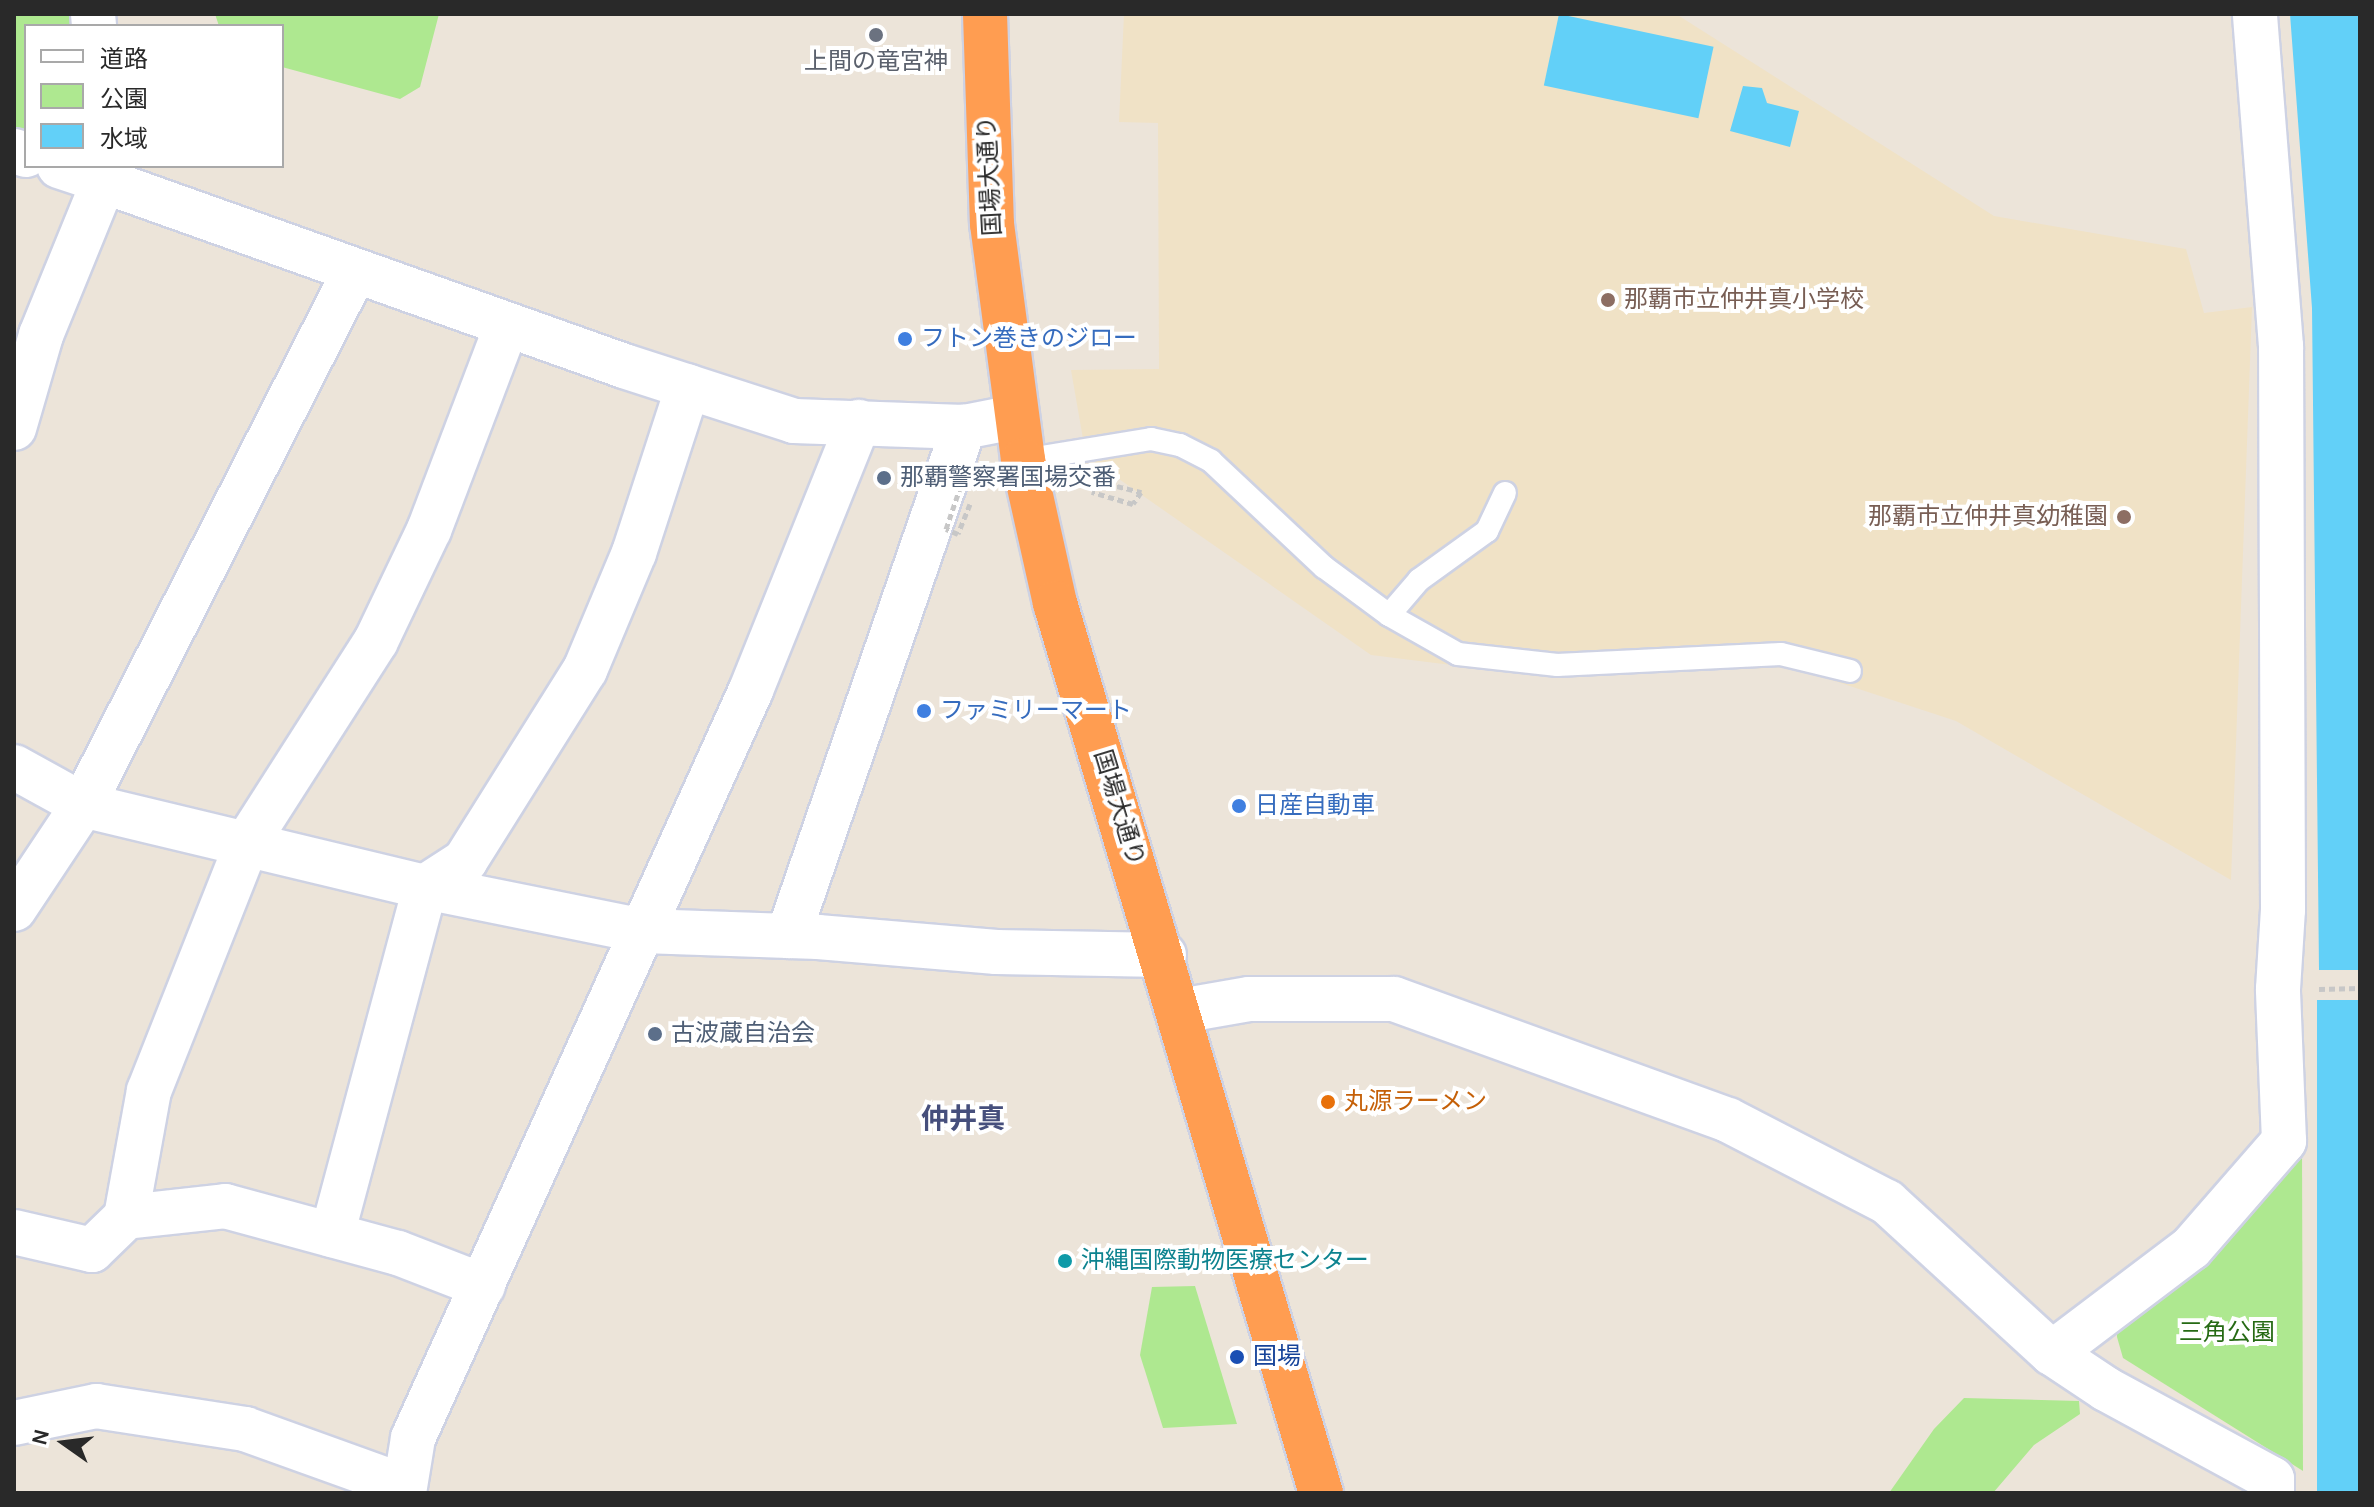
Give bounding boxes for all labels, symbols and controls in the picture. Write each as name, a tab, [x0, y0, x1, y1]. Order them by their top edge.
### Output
legend	[24, 24, 284, 168]
marker: 上間の竜宮神	[867, 26, 885, 44]
text: 道路	[100, 45, 148, 73]
place label: 上間の竜宮神	[804, 48, 948, 76]
text: 公園	[100, 85, 148, 113]
street label: 国場大通り	[972, 115, 1008, 237]
text: 水域	[100, 125, 148, 153]
place label: 那覇市立仲井真小学校	[1624, 286, 1864, 314]
marker: 那覇市立仲井真小学校	[1599, 291, 1617, 309]
place label: フトン巻きのジロー	[921, 325, 1137, 353]
marker: フトン巻きのジロー	[896, 330, 914, 348]
place label: 那覇警察署国場交番	[900, 464, 1116, 492]
marker: 那覇警察署国場交番	[875, 469, 893, 487]
place label: 那覇市立仲井真幼稚園	[1868, 503, 2108, 531]
marker: 那覇市立仲井真幼稚園	[2115, 508, 2133, 526]
place label: ファミリーマート	[940, 697, 1132, 725]
marker: ファミリーマート	[915, 702, 933, 720]
street label: 国場大通り	[1088, 746, 1150, 870]
place label: 日産自動車	[1255, 792, 1375, 820]
marker: 日産自動車	[1230, 797, 1248, 815]
place label: 古波蔵自治会	[671, 1020, 815, 1048]
marker: 古波蔵自治会	[646, 1025, 664, 1043]
place label: 丸源ラーメン	[1344, 1088, 1488, 1116]
marker: 丸源ラーメン	[1319, 1093, 1337, 1111]
district label: 仲井真	[921, 1102, 1005, 1136]
place label: 沖縄国際動物医療センター	[1081, 1247, 1369, 1275]
marker: 沖縄国際動物医療センター	[1056, 1252, 1074, 1270]
park label: 三角公園	[2179, 1319, 2275, 1347]
place label: 国場	[1253, 1343, 1301, 1371]
marker: 国場	[1228, 1348, 1246, 1366]
north arrow	[24, 1403, 104, 1483]
text: N	[26, 1426, 55, 1448]

